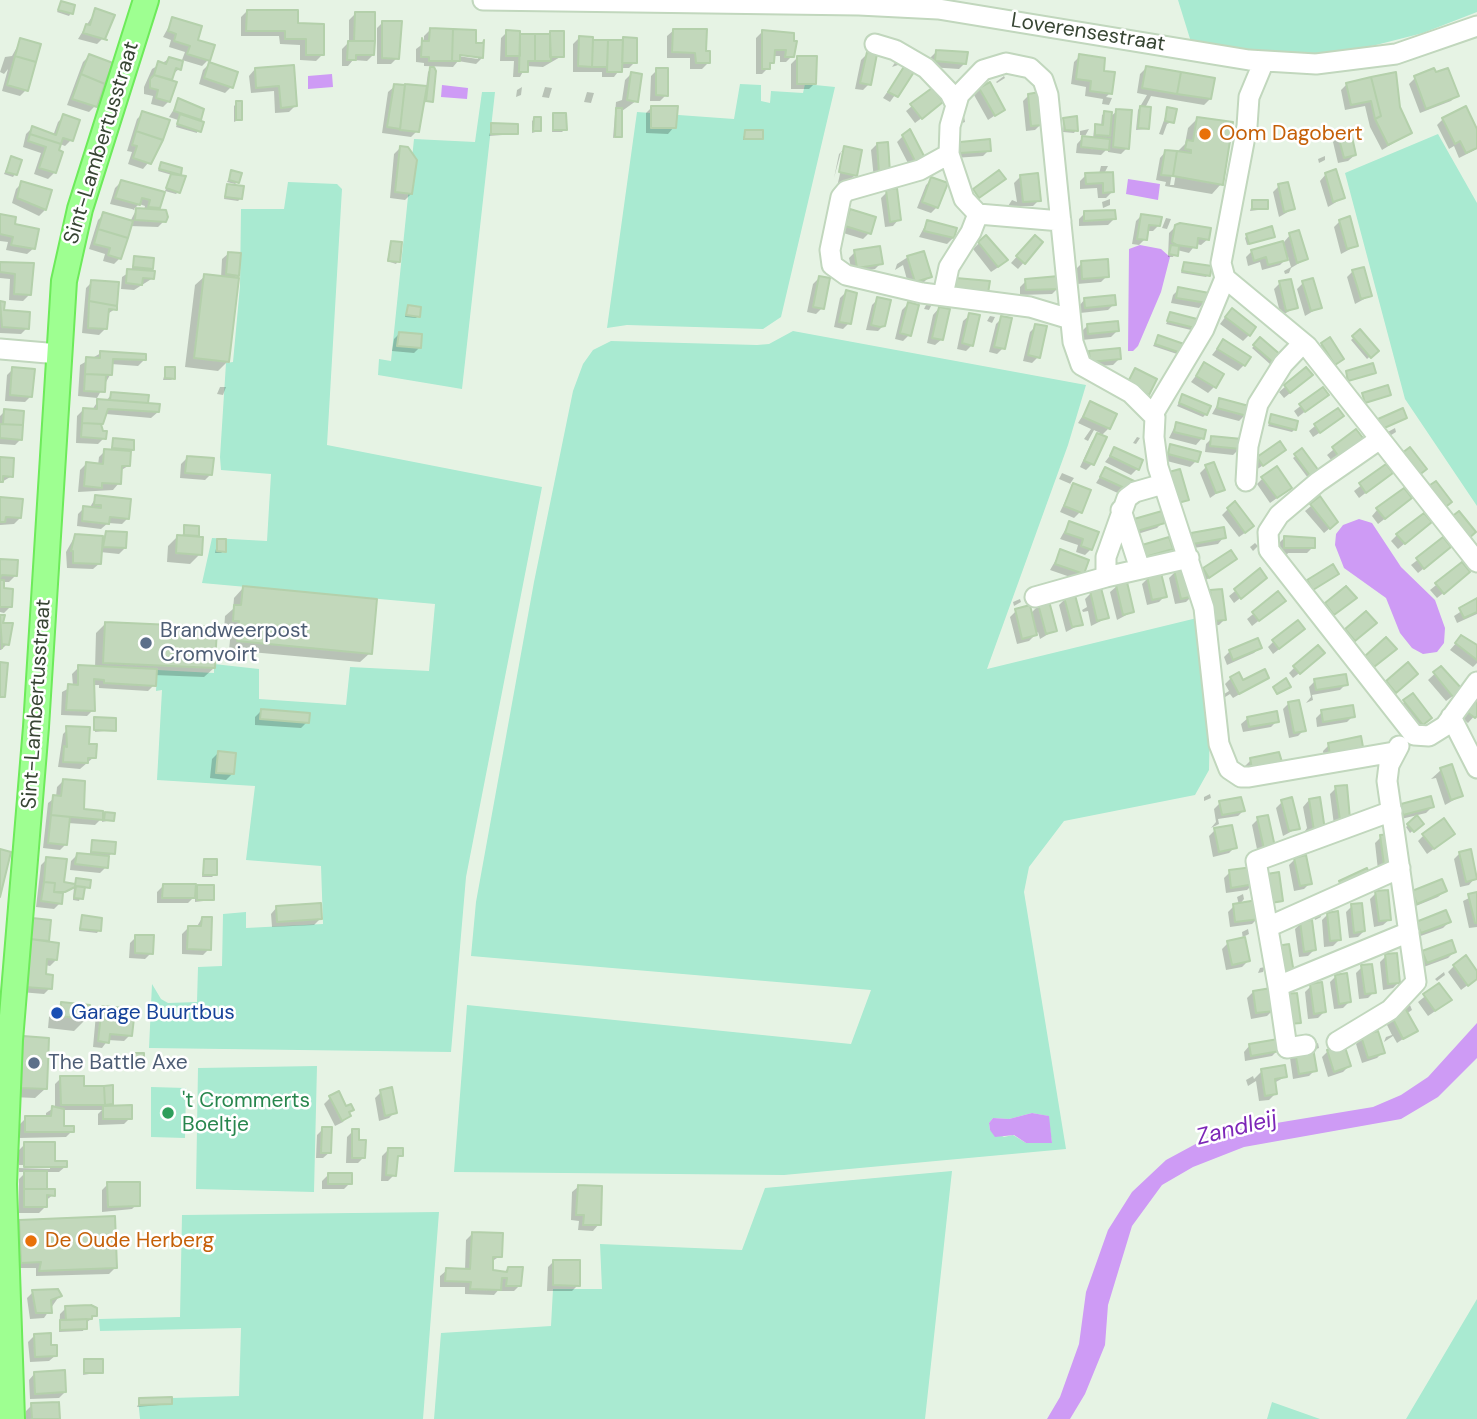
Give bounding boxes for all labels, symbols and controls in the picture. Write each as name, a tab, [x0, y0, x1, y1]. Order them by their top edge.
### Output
street label: Loverensestraat	[1009, 8, 1167, 58]
street label: Sint-Lambertusstraat	[59, 39, 145, 247]
place label: Oom Dagobert	[1219, 121, 1363, 147]
marker: Oom Dagobert	[1197, 126, 1213, 142]
street label: Sint-Lambertusstraat	[17, 598, 57, 810]
place label: Brandweerpost Cromvoirt	[160, 618, 308, 668]
marker: Brandweerpost Cromvoirt	[138, 635, 154, 651]
place label: Garage Buurtbus	[71, 1000, 235, 1026]
marker: Garage Buurtbus	[49, 1005, 65, 1021]
place label: The Battle Axe	[48, 1050, 188, 1076]
marker: The Battle Axe	[26, 1055, 42, 1071]
place label: 't Crommerts Boeltje	[182, 1088, 310, 1138]
marker: 't Crommerts Boeltje	[160, 1105, 176, 1121]
water label: Zandleij	[1194, 1106, 1280, 1152]
place label: De Oude Herberg	[45, 1228, 214, 1254]
marker: De Oude Herberg	[23, 1233, 39, 1249]

